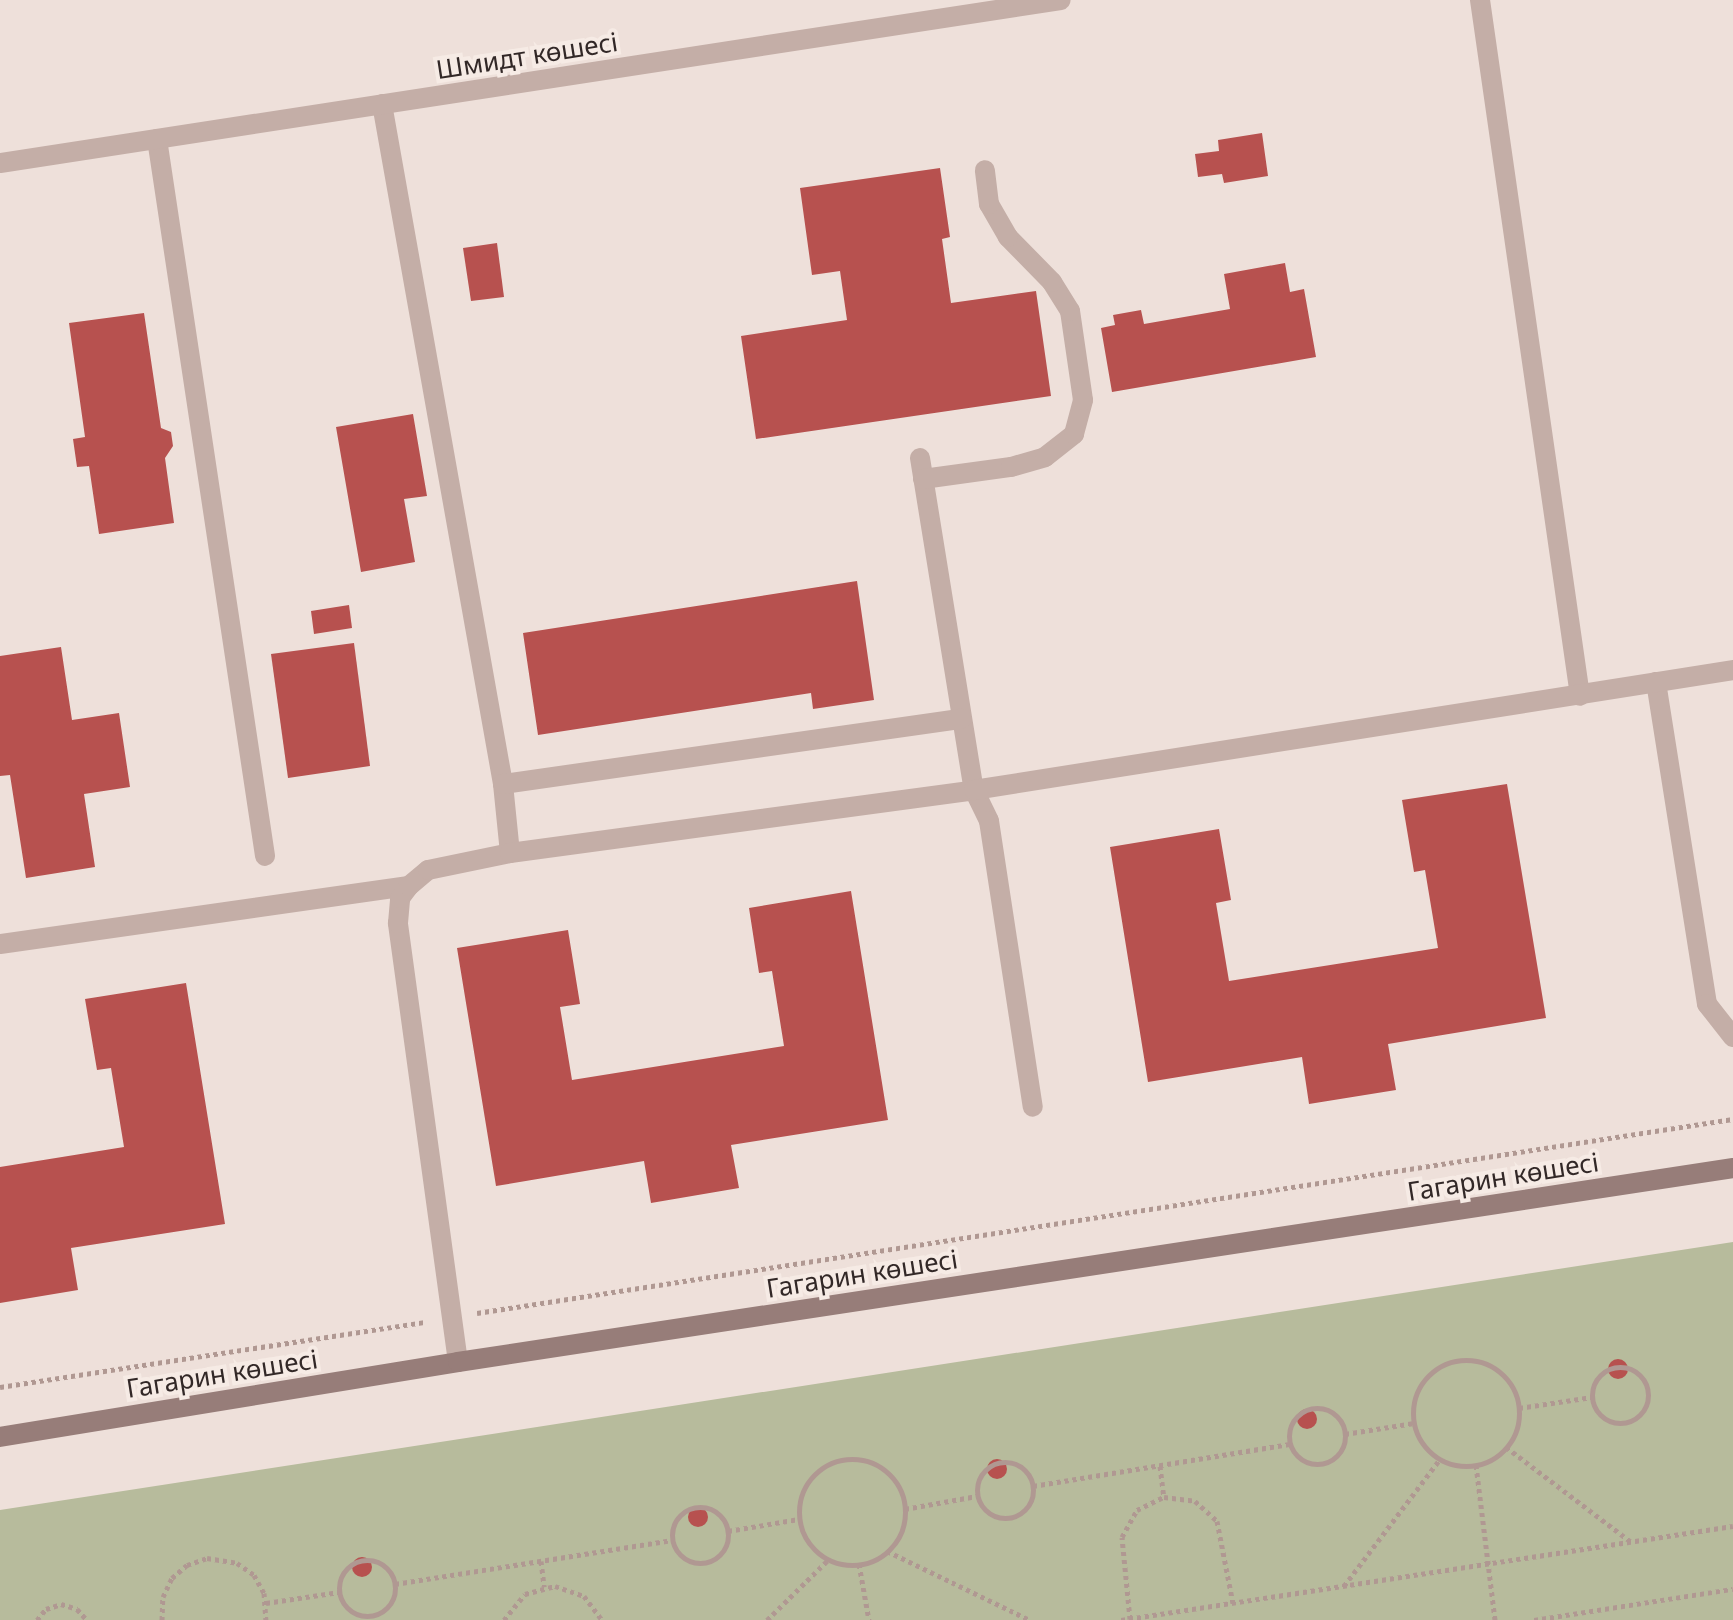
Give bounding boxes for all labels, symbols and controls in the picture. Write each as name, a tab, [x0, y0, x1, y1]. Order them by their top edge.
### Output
street label: Шмидт көшесі	[434, 26, 620, 86]
street label: Гагарин көшесі	[1405, 1146, 1601, 1208]
street label: Гагарин көшесі	[764, 1243, 960, 1305]
street label: Гагарин көшесі	[124, 1343, 320, 1405]

